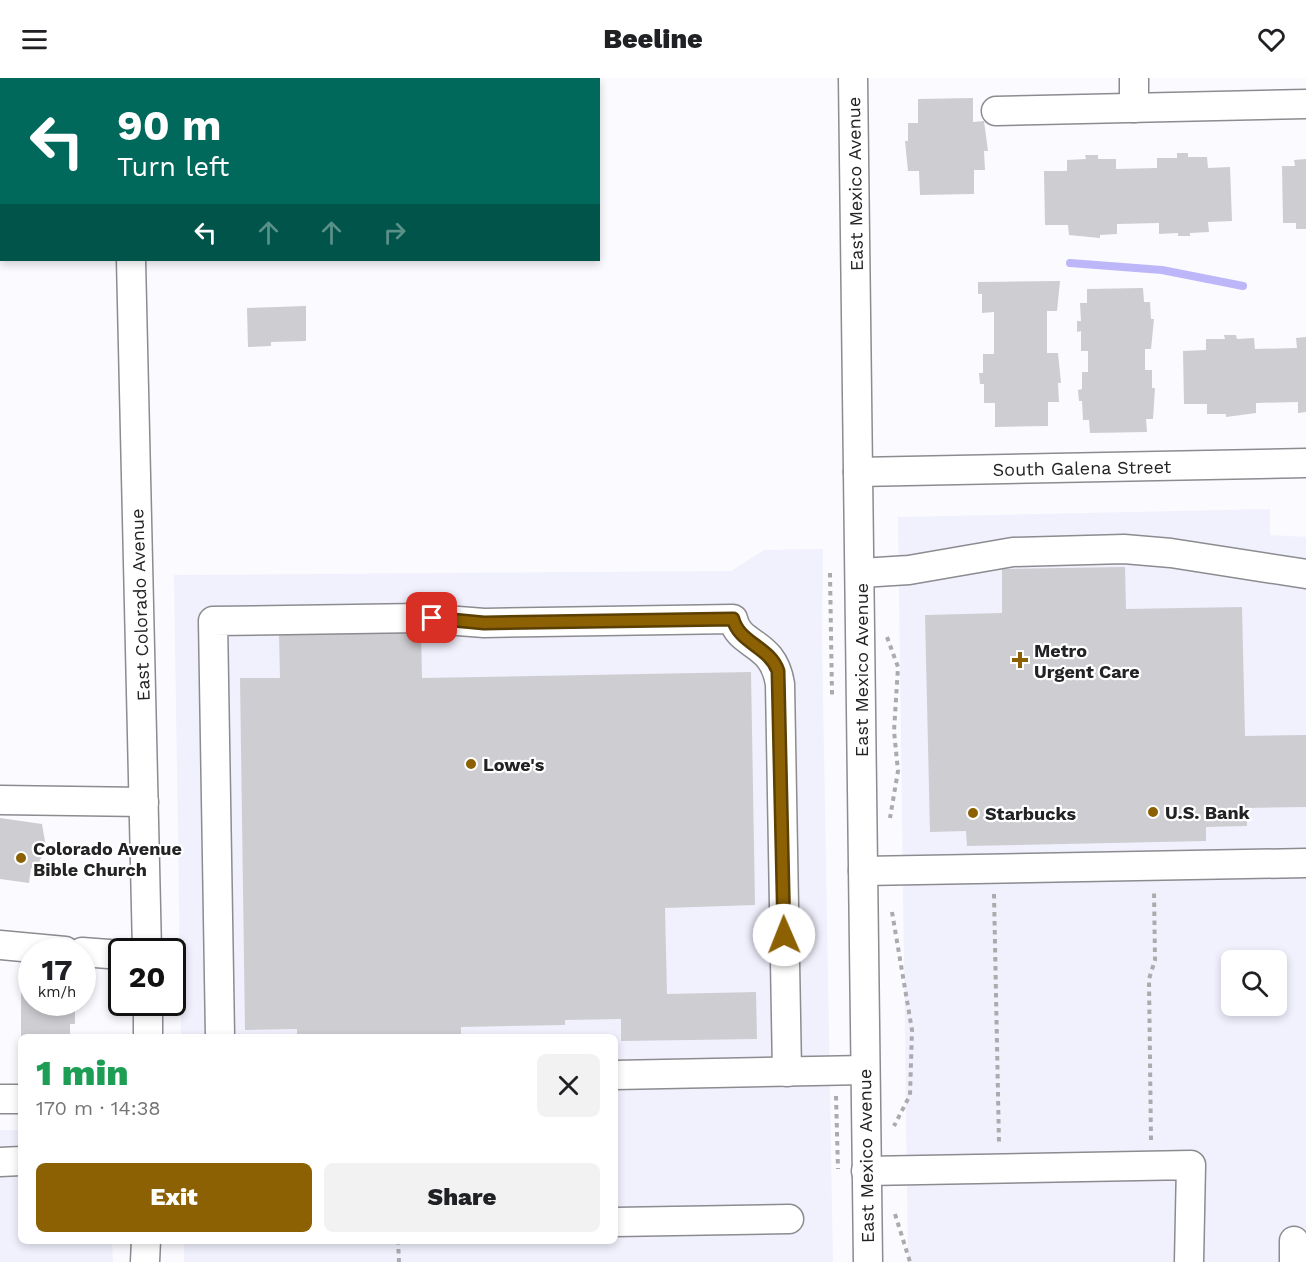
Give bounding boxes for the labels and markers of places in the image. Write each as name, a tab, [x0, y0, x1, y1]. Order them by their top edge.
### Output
pin	[406, 592, 457, 643]
place label: Metro Urgent Care	[1034, 640, 1140, 682]
marker: Metro Urgent Care	[1011, 651, 1029, 669]
place label: Lowe's	[483, 754, 545, 775]
marker: Lowe's	[464, 757, 478, 771]
place label: U.S. Bank	[1165, 802, 1251, 823]
place label: Starbucks	[985, 803, 1077, 824]
marker: U.S. Bank	[1146, 805, 1160, 819]
marker: Starbucks	[966, 806, 980, 820]
place label: Colorado Avenue Bible Church	[33, 838, 182, 880]
marker: Colorado Avenue Bible Church	[14, 851, 28, 865]

